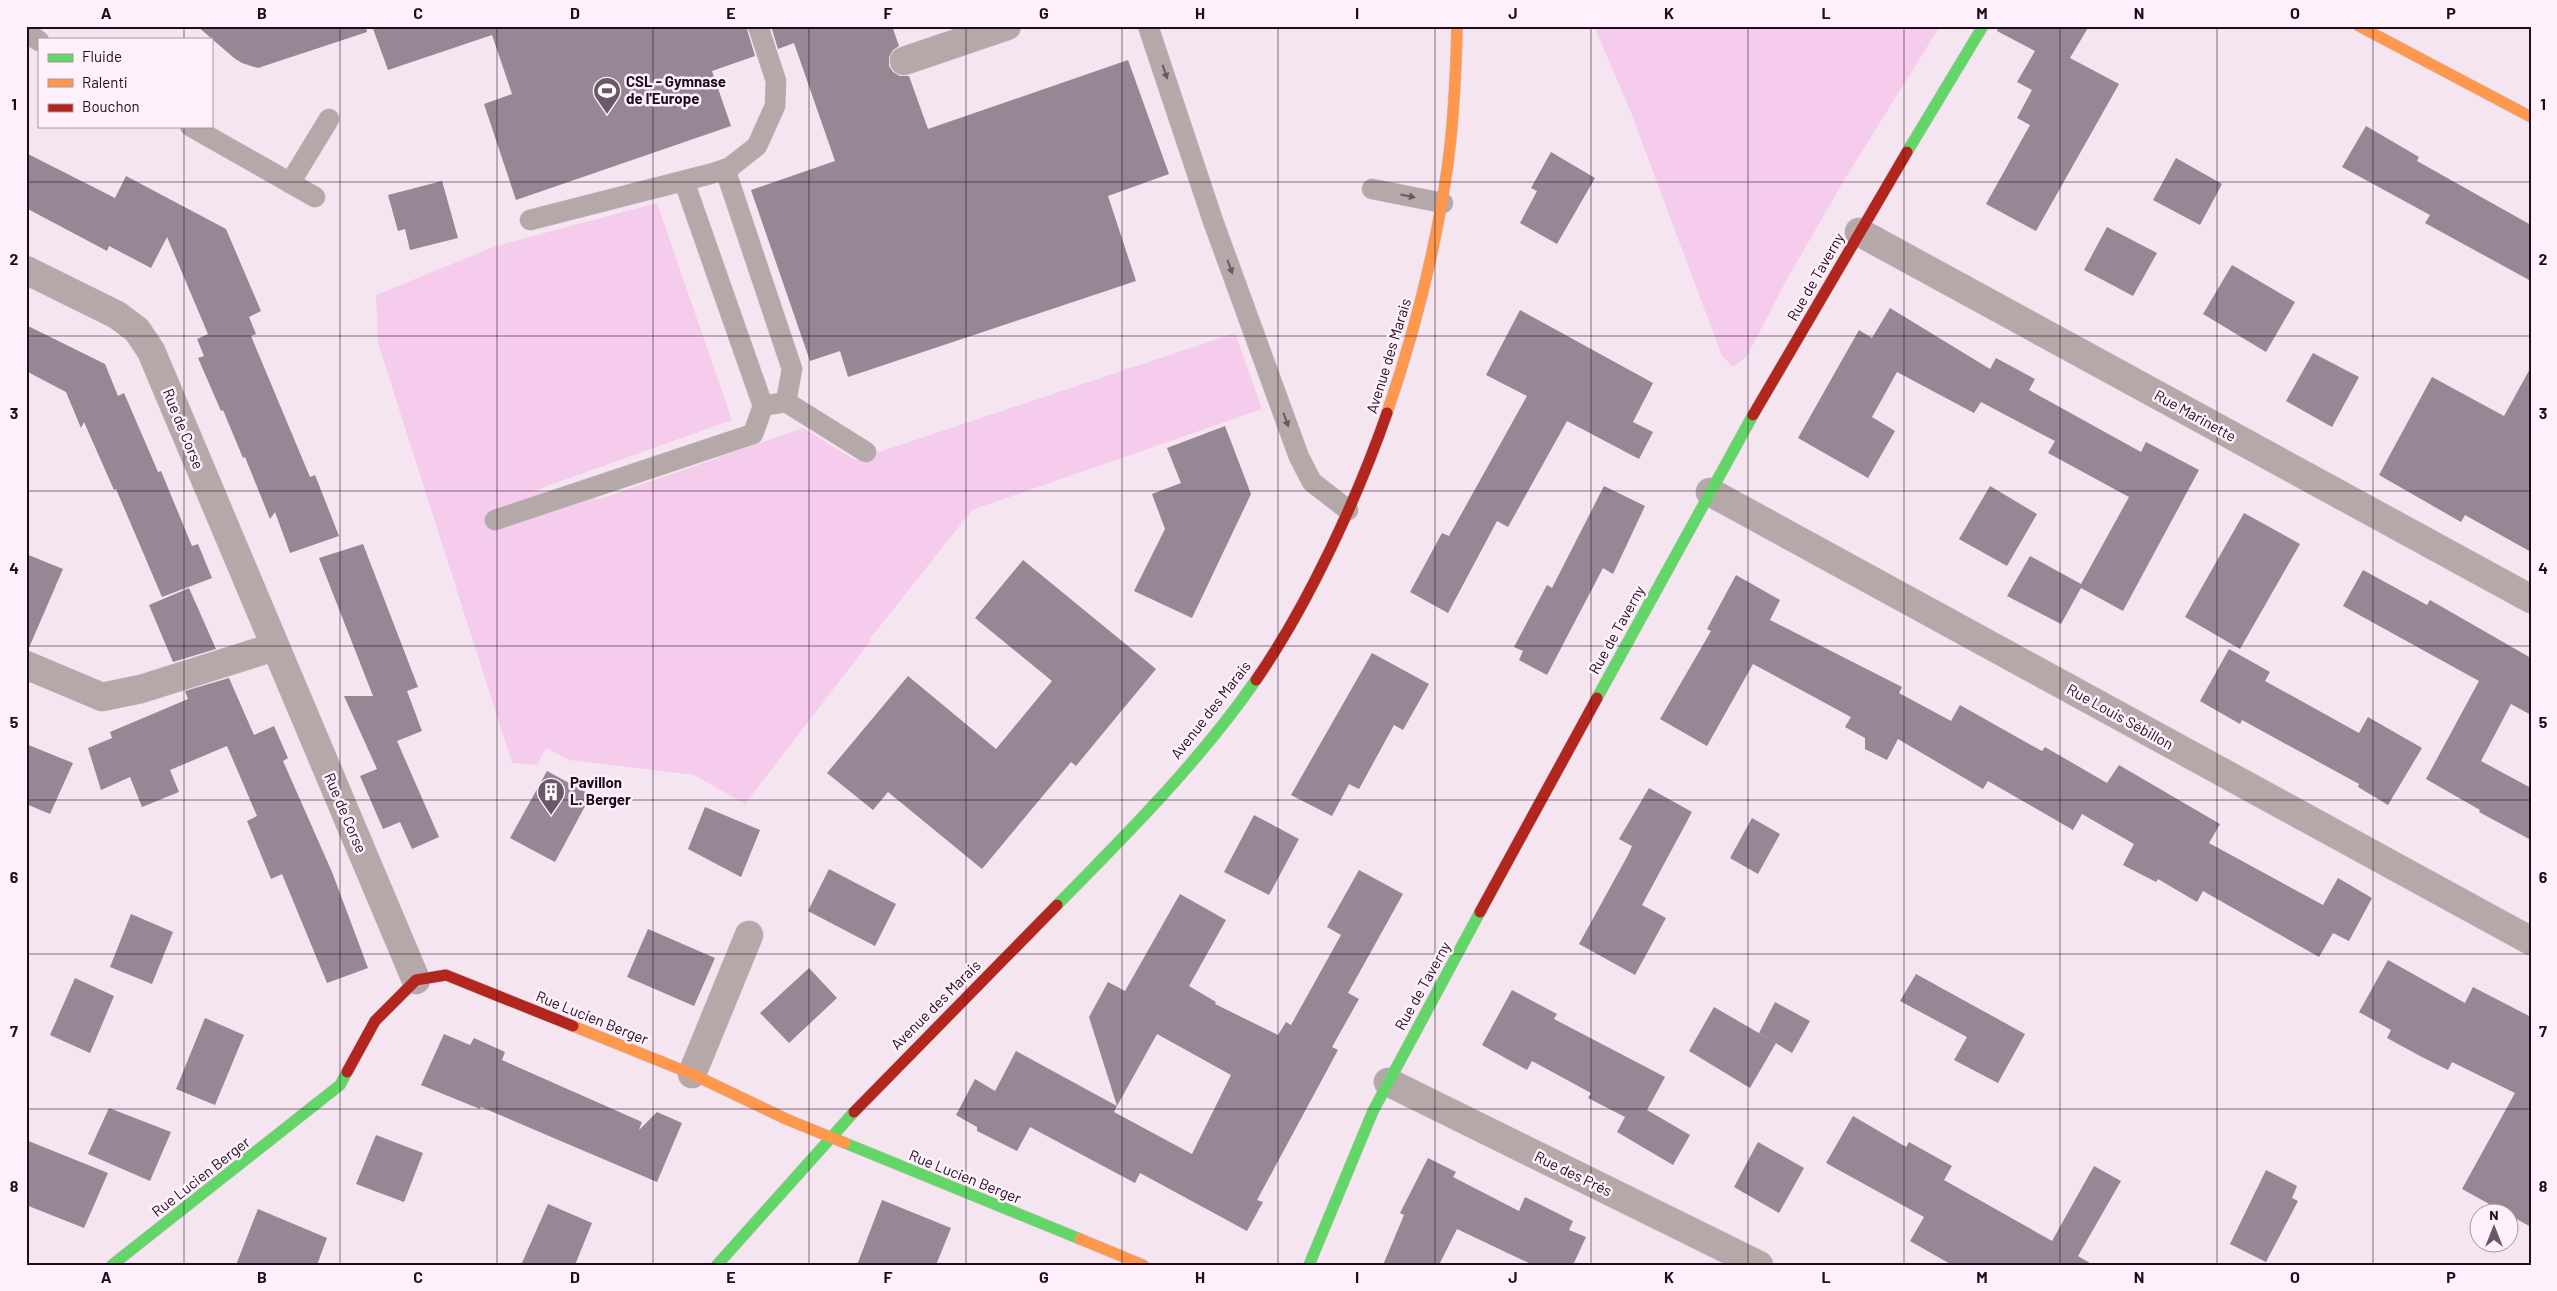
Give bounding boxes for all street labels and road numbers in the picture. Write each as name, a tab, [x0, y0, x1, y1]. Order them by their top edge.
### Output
street label: Rue de Taverny	[1783, 229, 1848, 324]
street label: Avenue des Marais	[1362, 296, 1414, 415]
street label: Rue Marinette	[2152, 385, 2239, 445]
street label: Rue de Corse	[160, 386, 208, 472]
street label: Rue de Taverny	[1584, 582, 1648, 677]
street label: Avenue des Marais	[1166, 657, 1254, 762]
street label: Rue Louis Sébillon	[2064, 679, 2177, 753]
street label: Rue de Corse	[321, 770, 371, 855]
street label: Rue de Taverny	[1390, 938, 1454, 1033]
street label: Avenue des Marais	[887, 956, 984, 1053]
street label: Rue Lucien Berger	[534, 986, 652, 1048]
street label: Rue Lucien Berger	[148, 1132, 253, 1220]
street label: Rue Lucien Berger	[907, 1145, 1025, 1207]
street label: Rue des Prés	[1532, 1147, 1615, 1200]

